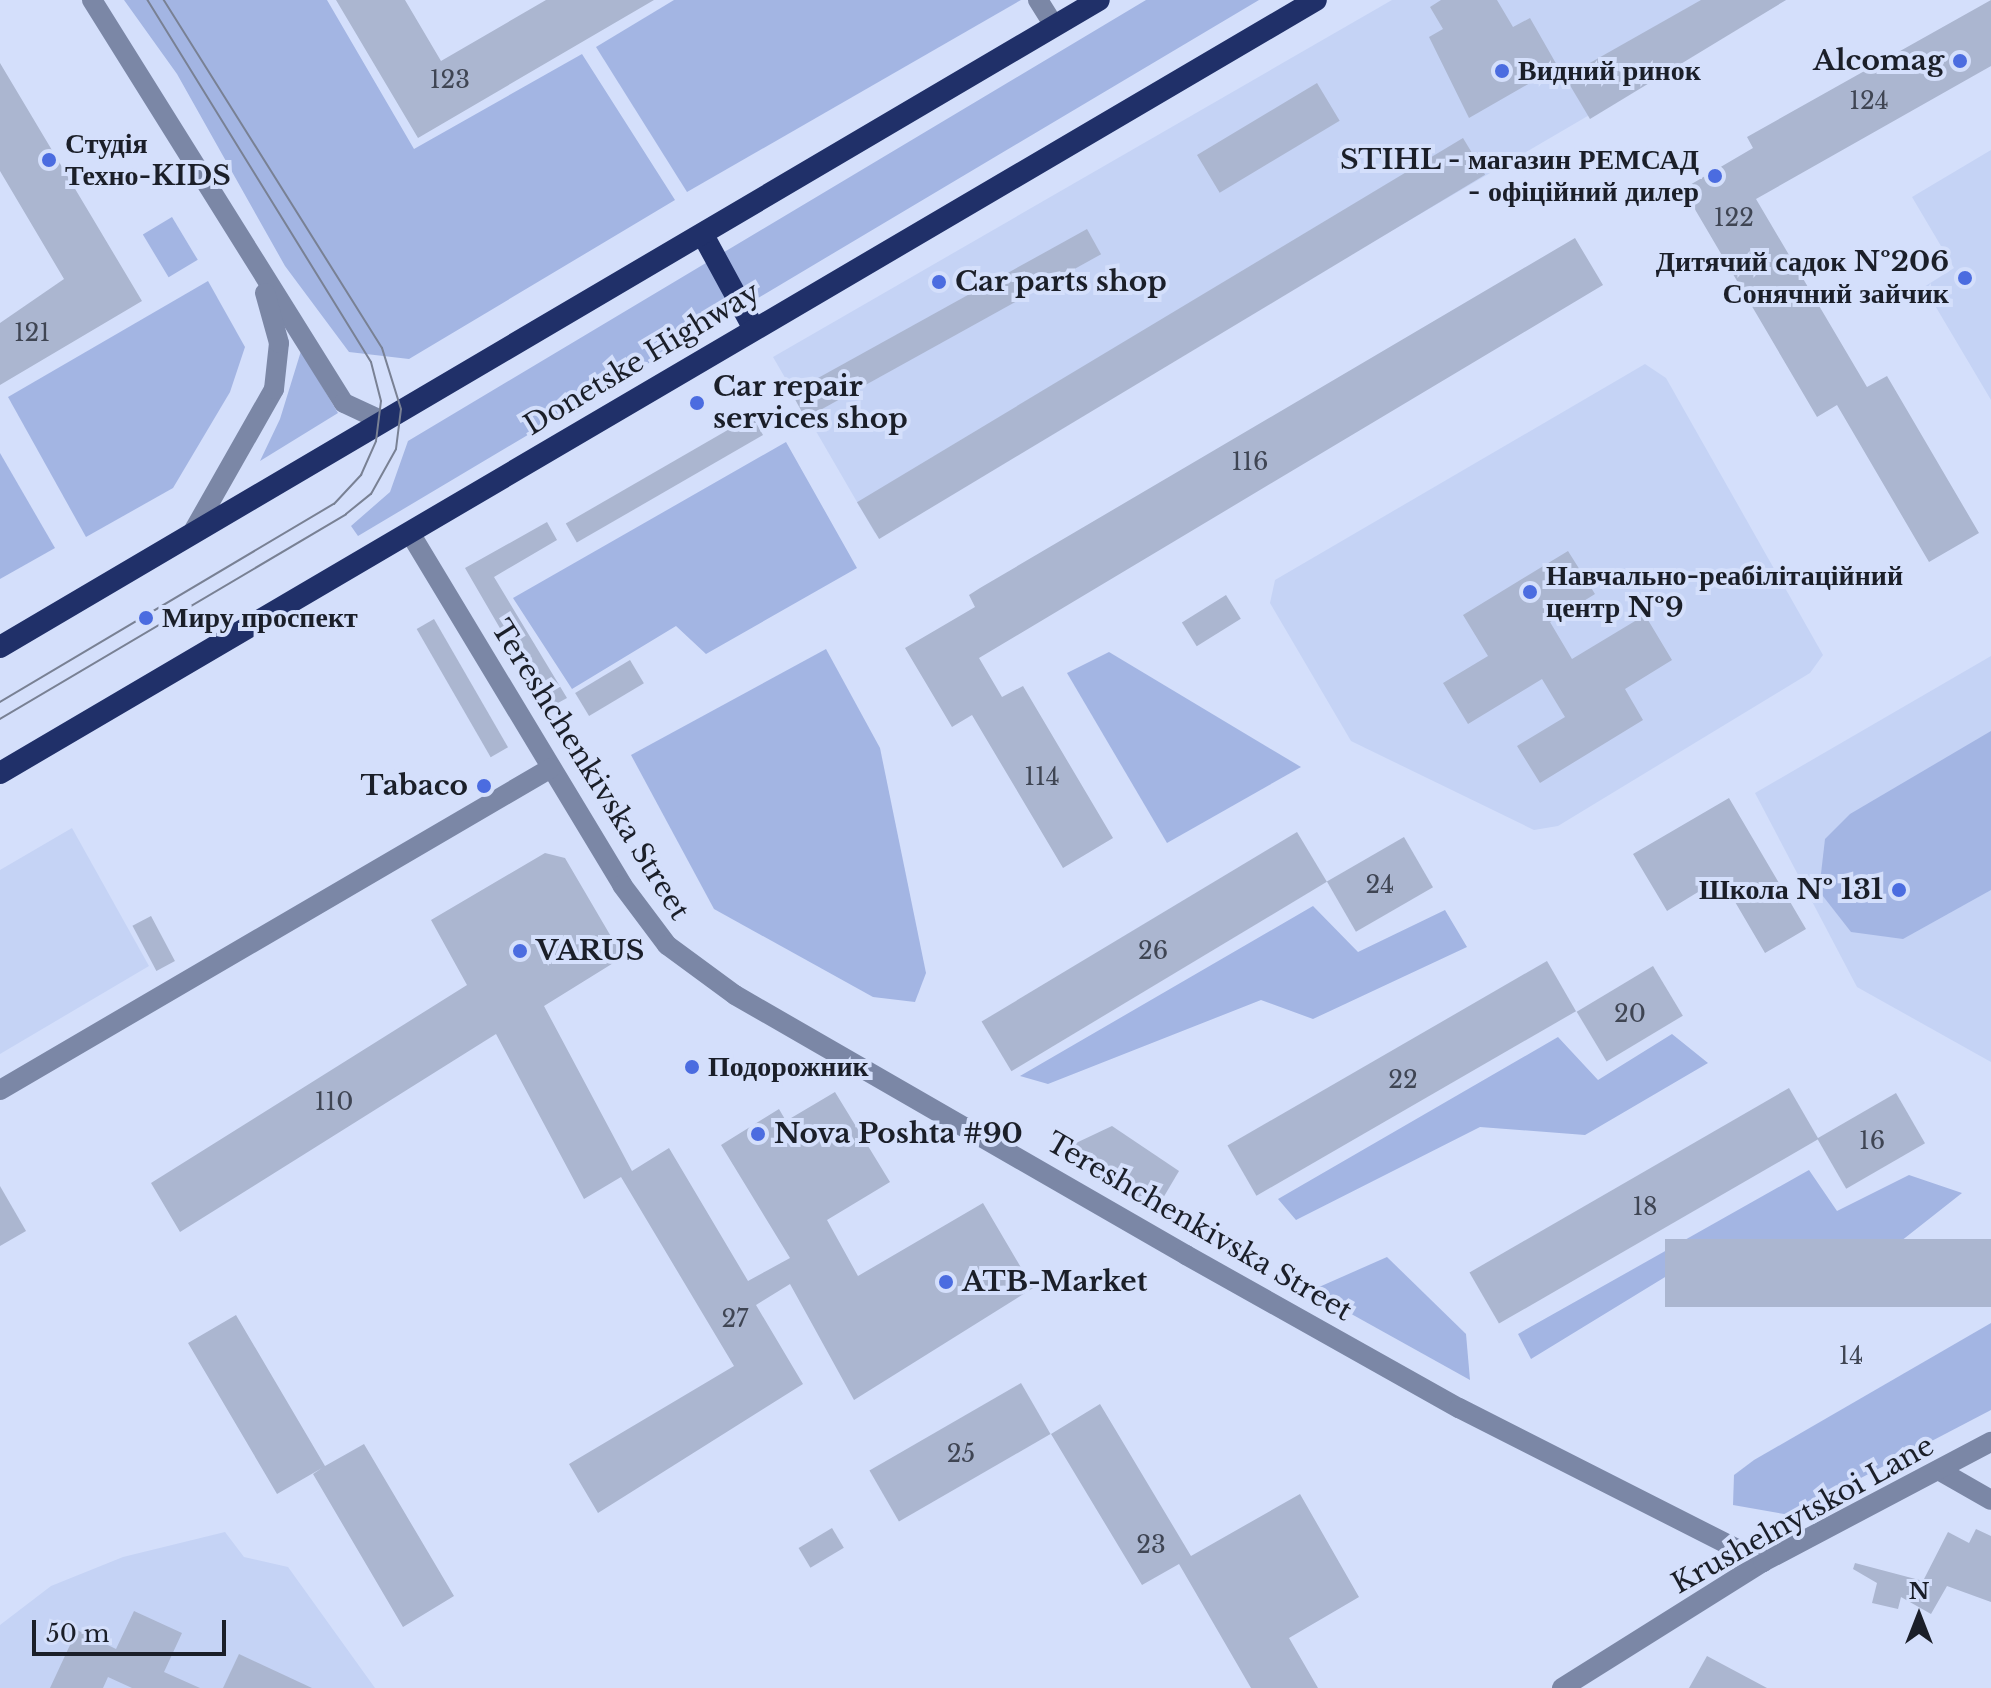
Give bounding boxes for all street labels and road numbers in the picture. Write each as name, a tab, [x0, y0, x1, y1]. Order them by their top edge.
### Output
street label: Donetske Highway	[518, 275, 766, 443]
street label: Tereshchenkivska Street	[484, 614, 696, 926]
street label: Tereshchenkivska Street	[1040, 1126, 1358, 1328]
street label: Krushelnytskoi Lane	[1666, 1429, 1940, 1601]

